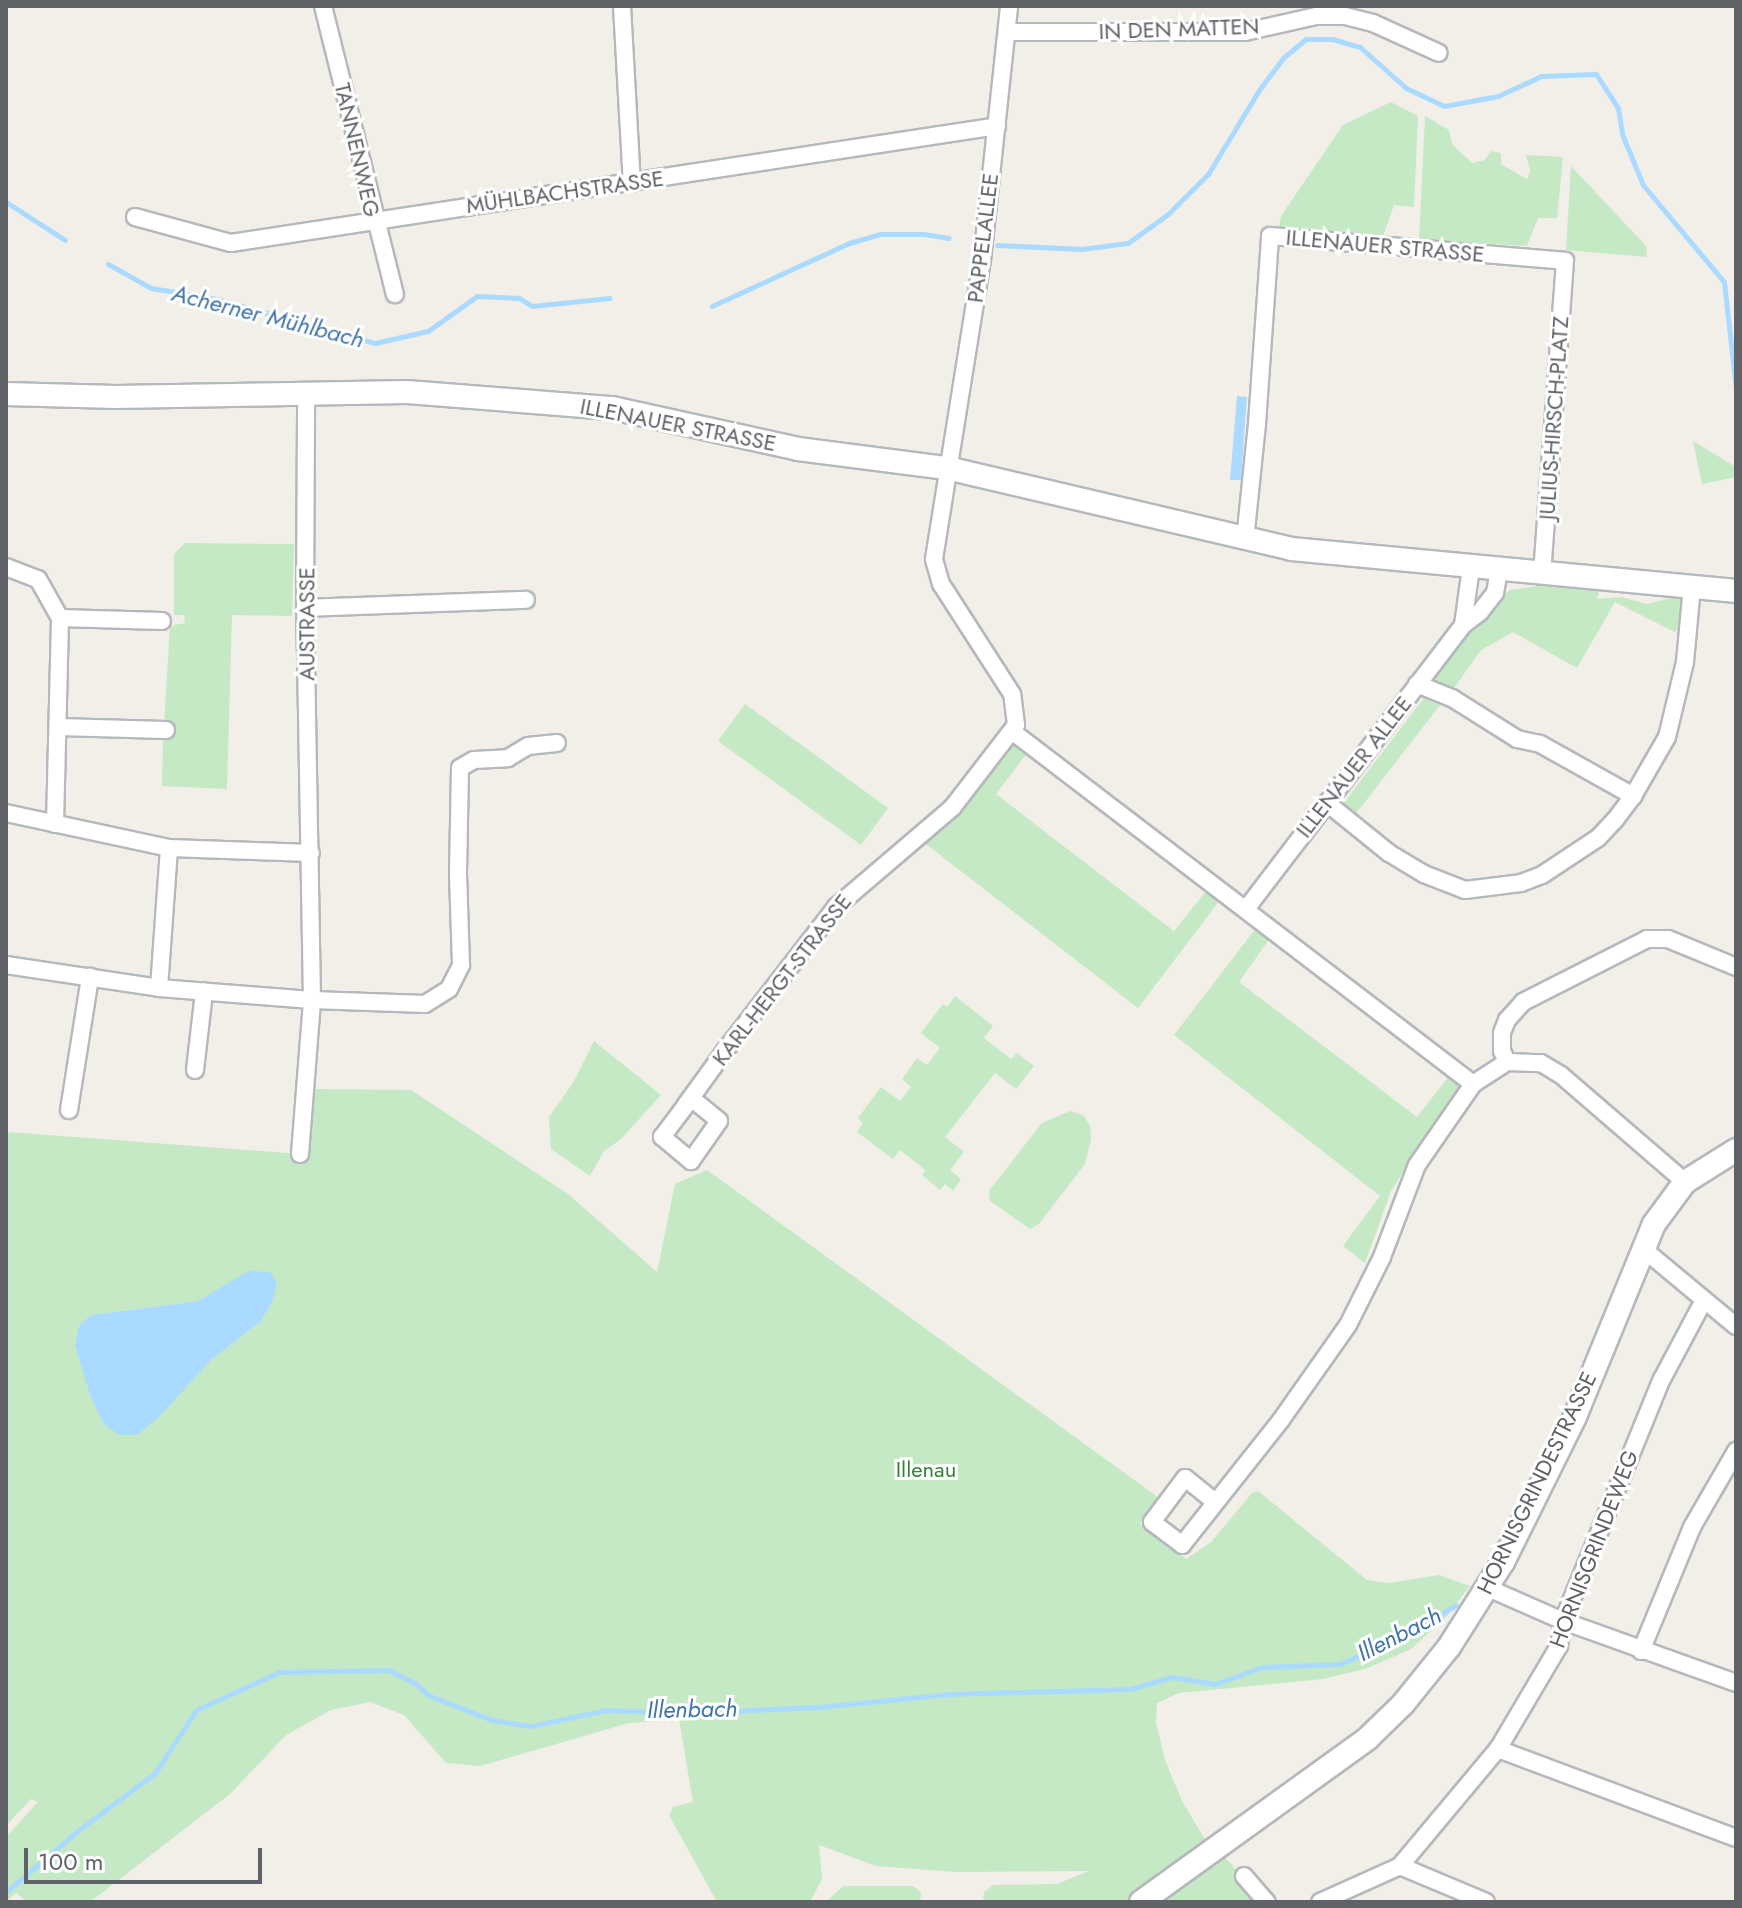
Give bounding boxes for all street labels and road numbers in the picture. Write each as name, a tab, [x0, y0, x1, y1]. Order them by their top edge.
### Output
street label: IN DEN MATTEN	[1098, 13, 1260, 45]
street label: TANNENWEG	[329, 80, 385, 220]
street label: MÜHLBACHSTRASSE	[465, 165, 665, 219]
street label: PAPPELALLEE	[962, 172, 1004, 304]
street label: ILLENAUER STRASSE	[1285, 224, 1485, 268]
street label: JULIUS-HIRSCH-PLATZ	[1534, 315, 1574, 521]
street label: ILLENAUER STRASSE	[578, 393, 778, 457]
street label: AUSTRASSE	[294, 567, 320, 681]
street label: ILLENAUER ALLEE	[1291, 691, 1417, 843]
street label: KARL-HERGT-STRASSE	[707, 889, 857, 1071]
street label: HORNISGRINDESTRASSE	[1472, 1368, 1602, 1598]
street label: HORNISGRINDEWEG	[1544, 1446, 1644, 1652]

